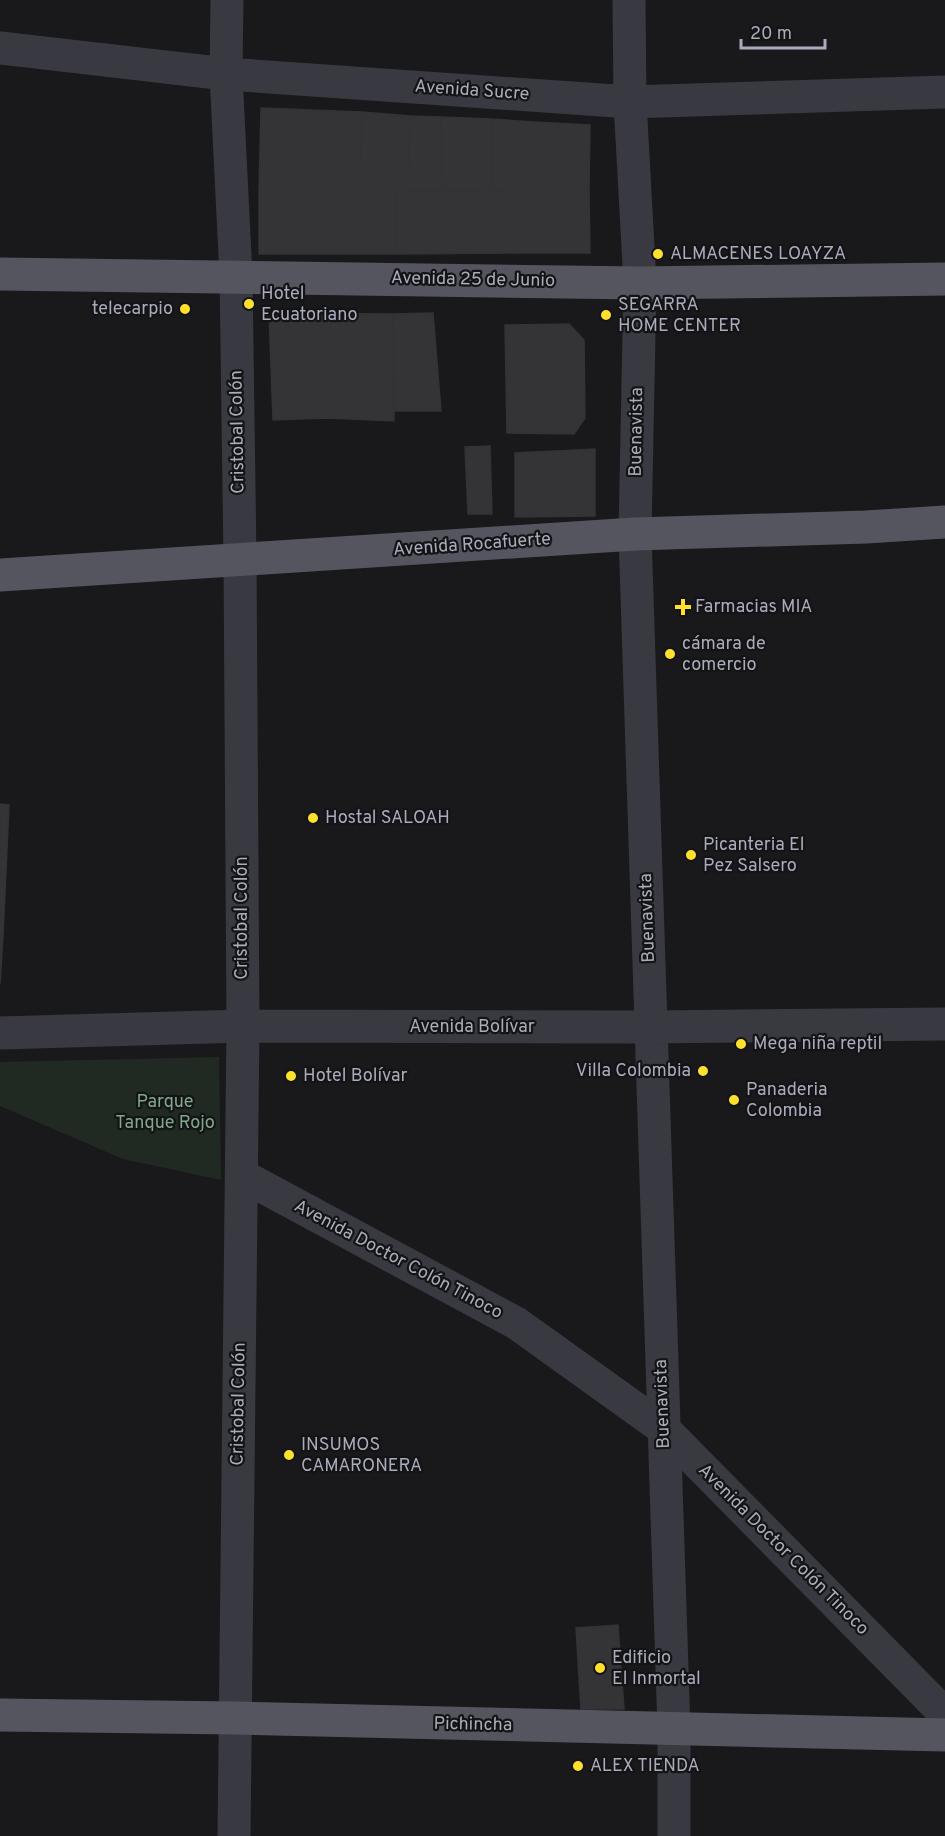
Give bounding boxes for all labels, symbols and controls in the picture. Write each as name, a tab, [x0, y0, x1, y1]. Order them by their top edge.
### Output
scale bar	[741, 12, 825, 50]
text: 20 m	[750, 23, 792, 46]
street label: Avenida Sucre	[414, 76, 530, 106]
place label: ALMACENES LOAYZA	[670, 243, 846, 266]
marker: ALMACENES LOAYZA	[651, 247, 665, 261]
street label: Avenida 25 de Junio	[391, 267, 555, 293]
place label: Hotel Ecuatoriano	[261, 283, 358, 327]
place label: SEGARRA HOME CENTER	[618, 294, 741, 338]
marker: Hotel Ecuatoriano	[242, 297, 256, 311]
place label: telecarpio	[92, 298, 173, 321]
marker: telecarpio	[178, 302, 192, 316]
marker: SEGARRA HOME CENTER	[599, 308, 613, 322]
street label: Cristobal Colón	[225, 370, 251, 494]
street label: Buenavista	[625, 387, 649, 477]
street label: Avenida Rocafuerte	[392, 528, 552, 562]
place label: Farmacias MIA	[695, 596, 812, 619]
marker: Farmacias MIA	[676, 600, 690, 614]
place label: cámara de comercio	[682, 633, 766, 677]
marker: cámara de comercio	[663, 647, 677, 661]
place label: Hostal SALOAH	[325, 807, 450, 830]
marker: Hostal SALOAH	[306, 811, 320, 825]
place label: Picanteria El Pez Salsero	[703, 834, 804, 878]
marker: Picanteria El Pez Salsero	[684, 848, 698, 862]
street label: Cristobal Colón	[231, 856, 254, 980]
street label: Buenavista	[635, 873, 661, 963]
street label: Avenida Bolívar	[409, 1016, 535, 1039]
place label: Mega niña reptil	[753, 1033, 882, 1056]
marker: Mega niña reptil	[734, 1037, 748, 1051]
place label: Villa Colombia	[576, 1060, 691, 1083]
marker: Villa Colombia	[696, 1064, 710, 1078]
place label: Hotel Bolívar	[303, 1065, 408, 1088]
marker: Hotel Bolívar	[284, 1069, 298, 1083]
place label: Panaderia Colombia	[746, 1079, 828, 1123]
park label: Parque Tanque Rojo	[115, 1091, 215, 1135]
marker: Panaderia Colombia	[727, 1093, 741, 1107]
street label: Avenida Doctor Colón Tinoco	[290, 1195, 506, 1325]
street label: Cristobal Colón	[226, 1342, 252, 1466]
street label: Buenavista	[650, 1359, 676, 1449]
place label: INSUMOS CAMARONERA	[301, 1434, 422, 1478]
marker: INSUMOS CAMARONERA	[282, 1448, 296, 1462]
street label: Avenida Doctor Colón Tinoco	[692, 1459, 874, 1641]
place label: Edificio El Inmortal	[612, 1647, 701, 1691]
marker: Edificio El Inmortal	[593, 1661, 607, 1675]
street label: Pichincha	[433, 1713, 513, 1737]
place label: ALEX TIENDA	[590, 1755, 700, 1778]
marker: ALEX TIENDA	[571, 1759, 585, 1773]

